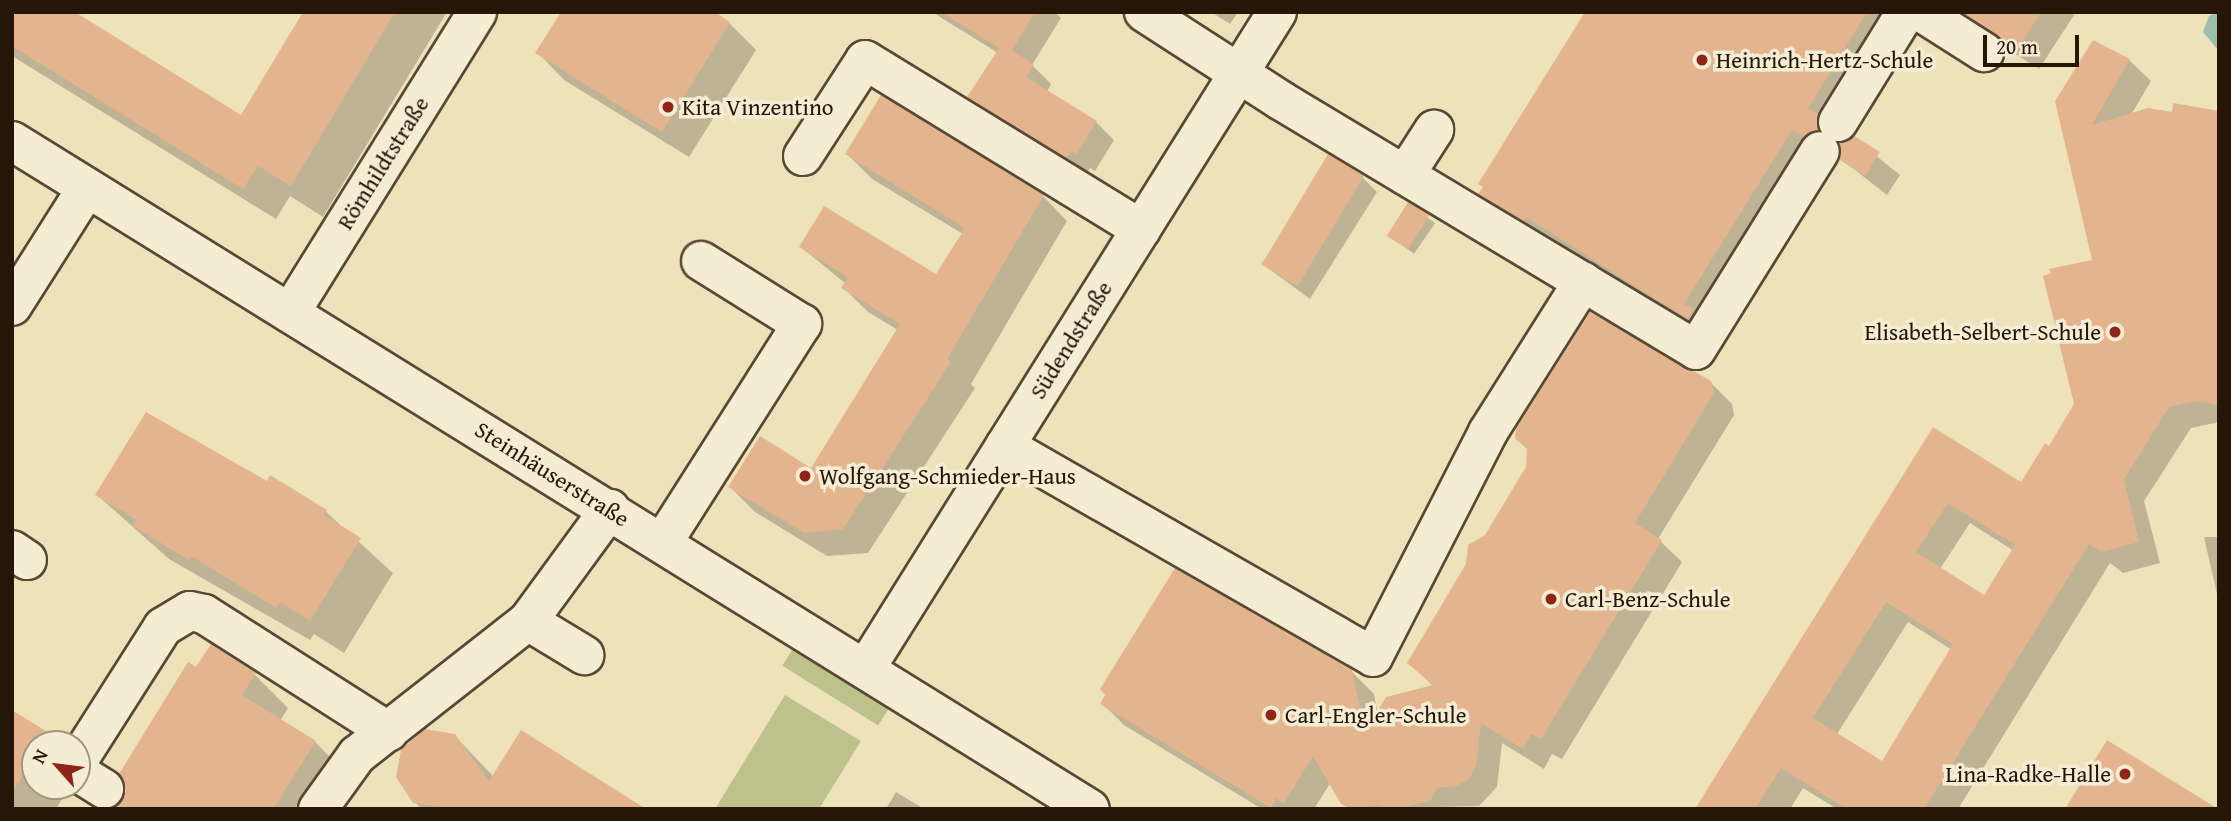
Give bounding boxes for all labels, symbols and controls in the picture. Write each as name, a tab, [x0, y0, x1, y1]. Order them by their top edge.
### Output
scale bar	[1986, 21, 2082, 65]
text: 20 m	[1996, 31, 2038, 62]
place label: Heinrich-Hertz-Schule	[1716, 46, 1933, 74]
marker: Heinrich-Hertz-Schule	[1694, 52, 1710, 68]
street label: Römhildtstraße	[331, 91, 435, 235]
place label: Kita Vinzentino	[682, 93, 834, 121]
marker: Kita Vinzentino	[660, 99, 676, 115]
street label: Südendstraße	[1024, 276, 1118, 404]
place label: Elisabeth-Selbert-Schule	[1864, 318, 2101, 346]
marker: Elisabeth-Selbert-Schule	[2107, 324, 2123, 340]
street label: Steinhäuserstraße	[470, 415, 634, 533]
place label: Wolfgang-Schmieder-Haus	[819, 462, 1076, 490]
marker: Wolfgang-Schmieder-Haus	[797, 468, 813, 484]
place label: Carl-Benz-Schule	[1565, 585, 1731, 613]
marker: Carl-Benz-Schule	[1543, 591, 1559, 607]
place label: Carl-Engler-Schule	[1285, 701, 1467, 729]
marker: Carl-Engler-Schule	[1263, 707, 1279, 723]
north arrow	[21, 730, 91, 800]
text: N	[24, 744, 55, 768]
place label: Lina-Radke-Halle	[1946, 760, 2111, 788]
marker: Lina-Radke-Halle	[2117, 766, 2133, 782]

